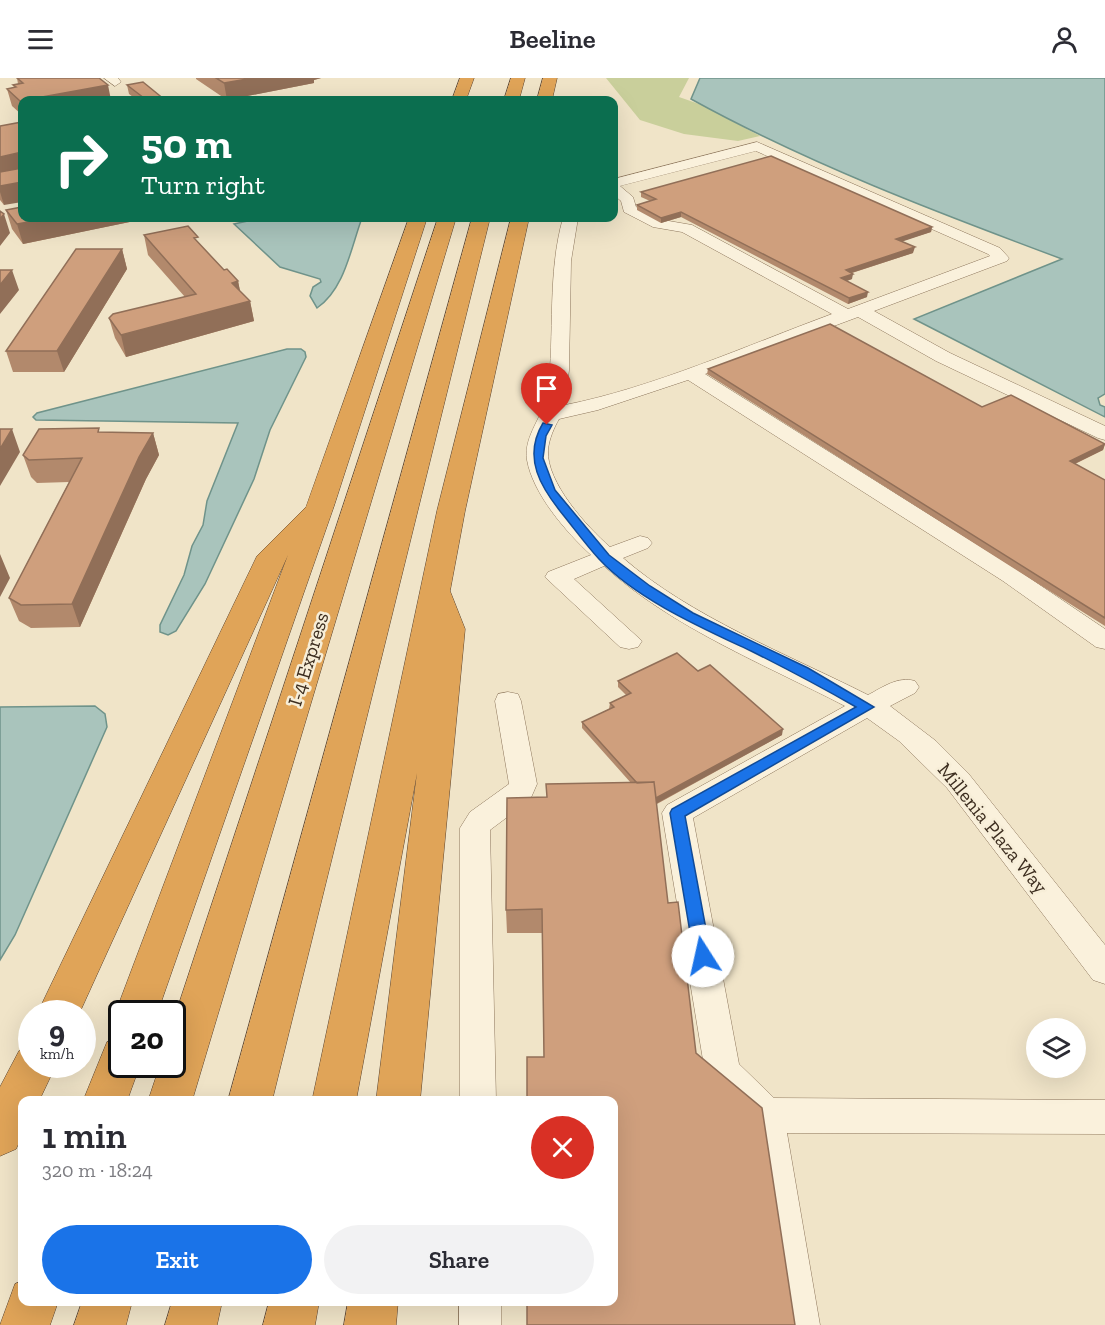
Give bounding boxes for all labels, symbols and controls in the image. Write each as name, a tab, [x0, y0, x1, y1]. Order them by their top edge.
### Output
icon: menu	[24, 23, 57, 56]
text: Beeline	[509, 23, 596, 55]
icon: person	[1048, 23, 1081, 56]
text: 50 m	[141, 118, 232, 169]
icon: right	[42, 120, 120, 198]
text: Turn right	[141, 169, 265, 201]
pin	[521, 363, 572, 425]
icon: arrive	[530, 372, 563, 405]
street label: I-4 Express	[282, 609, 334, 709]
street label: Millenia Plaza Way	[933, 758, 1053, 899]
position arrow	[671, 924, 735, 988]
speed limit sign: 20	[108, 1000, 186, 1078]
text: 9	[49, 1014, 65, 1050]
map controls	[1026, 1018, 1086, 1078]
button: layers	[1026, 1018, 1086, 1078]
text: km/h	[40, 1045, 74, 1063]
text: 1 min	[42, 1114, 127, 1157]
button: close	[531, 1116, 594, 1179]
text: 320 m · 18:24	[42, 1158, 153, 1182]
button: Exit	[42, 1225, 312, 1294]
button: Share	[324, 1225, 594, 1294]

